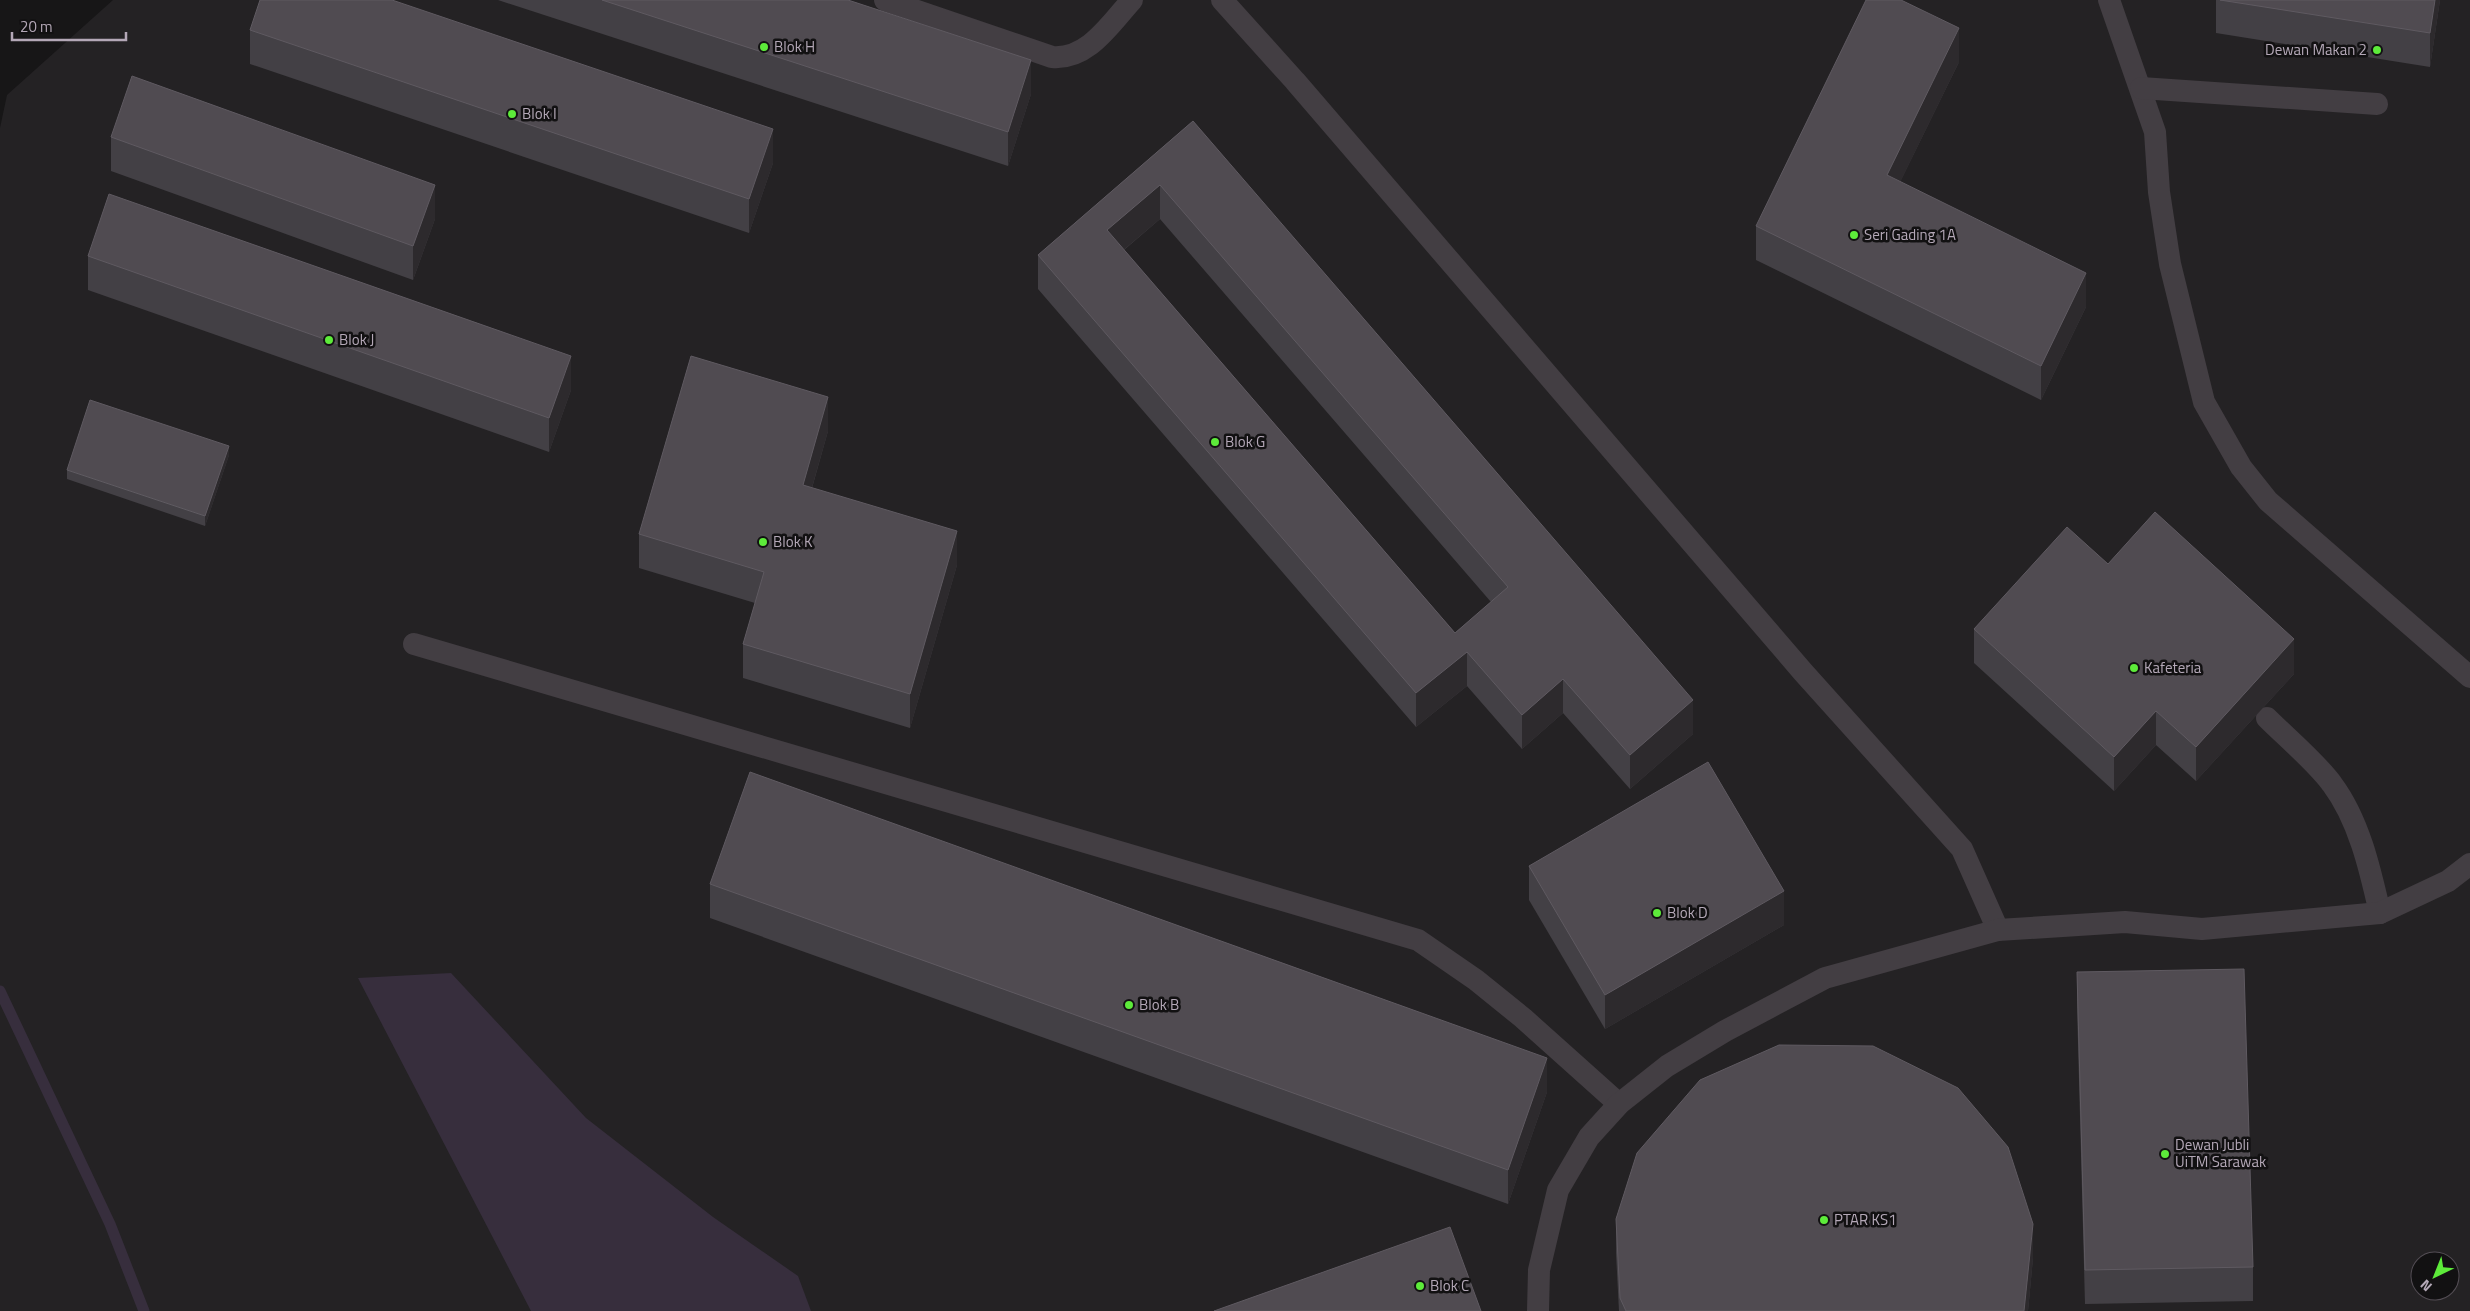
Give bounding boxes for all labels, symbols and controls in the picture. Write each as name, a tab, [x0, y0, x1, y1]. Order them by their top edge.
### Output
scale bar	[12, 10, 126, 42]
text: 20 m	[20, 15, 53, 38]
place label: Blok H	[774, 35, 815, 58]
place label: Dewan Makan 2	[2265, 38, 2367, 61]
marker: Blok H	[758, 41, 770, 53]
marker: Dewan Makan 2	[2371, 44, 2383, 56]
place label: Blok I	[522, 102, 557, 125]
marker: Blok I	[506, 108, 518, 120]
place label: Seri Gading 1A	[1864, 223, 1956, 246]
marker: Seri Gading 1A	[1848, 229, 1860, 241]
place label: Blok J	[339, 328, 374, 351]
marker: Blok J	[323, 334, 335, 346]
place label: Blok G	[1225, 430, 1265, 453]
marker: Blok G	[1209, 436, 1221, 448]
place label: Blok K	[773, 530, 813, 553]
marker: Blok K	[757, 536, 769, 548]
place label: Kafeteria	[2144, 656, 2202, 679]
marker: Kafeteria	[2128, 662, 2140, 674]
place label: Blok D	[1667, 901, 1708, 924]
marker: Blok D	[1651, 907, 1663, 919]
place label: Blok B	[1139, 993, 1179, 1016]
marker: Blok B	[1123, 999, 1135, 1011]
place label: Dewan Jubli UiTM Sarawak	[2175, 1133, 2266, 1173]
marker: Dewan Jubli UiTM Sarawak	[2159, 1148, 2171, 1160]
place label: PTAR KS1	[1834, 1208, 1897, 1231]
marker: PTAR KS1	[1818, 1214, 1830, 1226]
north arrow	[2410, 1251, 2460, 1301]
place label: Blok C	[1430, 1274, 1469, 1297]
text: N	[2415, 1275, 2437, 1297]
marker: Blok C	[1414, 1280, 1426, 1292]

